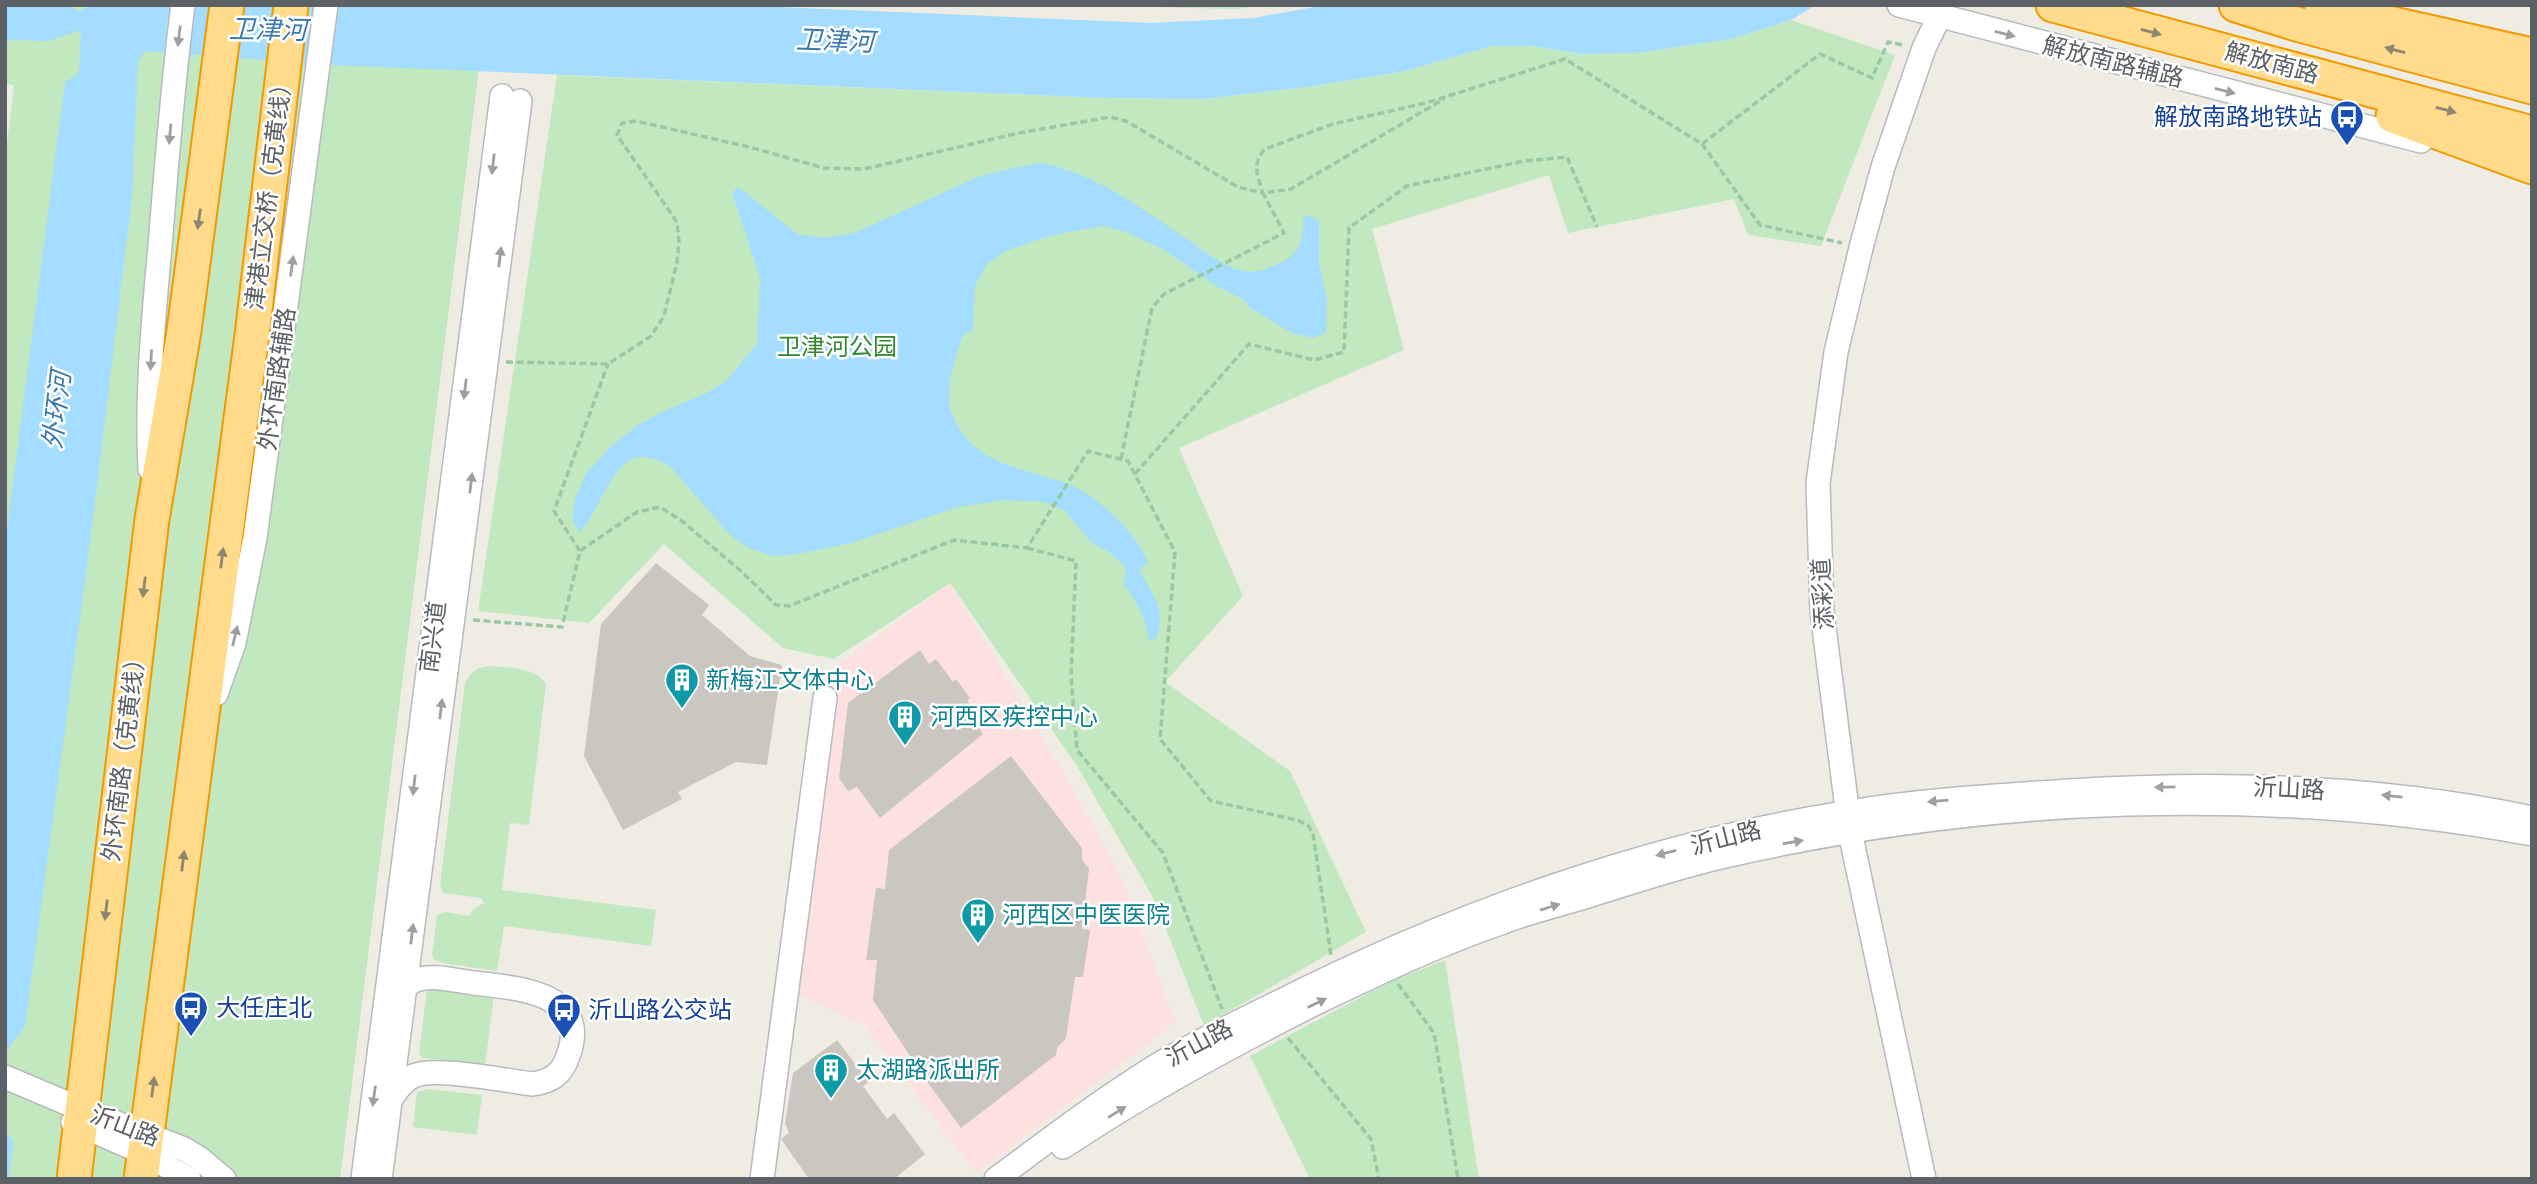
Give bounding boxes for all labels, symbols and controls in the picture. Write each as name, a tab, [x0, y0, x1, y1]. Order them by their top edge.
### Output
water label: 卫津河	[229, 14, 312, 46]
water label: 卫津河	[795, 24, 880, 58]
one-way arrow	[174, 25, 185, 47]
one-way arrow	[2141, 27, 2162, 37]
one-way arrow	[1994, 29, 2016, 40]
street label: 解放南路辅路	[2040, 31, 2186, 93]
street label: 解放南路	[2222, 37, 2322, 89]
one-way arrow	[2384, 44, 2406, 55]
street label: 津港立交桥（克黄线）	[240, 70, 298, 312]
one-way arrow	[2214, 86, 2236, 97]
bus stop icon: 解放南路地铁站	[2328, 98, 2366, 147]
place label: 解放南路地铁站	[2154, 103, 2322, 131]
one-way arrow	[2435, 105, 2457, 116]
one-way arrow	[164, 123, 175, 145]
one-way arrow	[488, 153, 499, 175]
one-way arrow	[193, 208, 204, 230]
one-way arrow	[495, 246, 506, 268]
one-way arrow	[287, 255, 298, 277]
street label: 外环南路辅路	[253, 306, 301, 452]
park label: 卫津河公园	[777, 333, 897, 361]
one-way arrow	[145, 350, 156, 372]
water label: 外环河	[37, 364, 78, 451]
one-way arrow	[459, 378, 470, 400]
one-way arrow	[465, 472, 476, 494]
one-way arrow	[217, 547, 228, 569]
street label: 添彩道	[1807, 557, 1839, 631]
one-way arrow	[138, 576, 149, 598]
street label: 南兴道	[415, 600, 451, 674]
one-way arrow	[230, 625, 241, 647]
street label: 外环南路（克黄线）	[97, 645, 151, 863]
building icon: 新梅江文体中心	[663, 661, 701, 710]
place label: 新梅江文体中心	[706, 666, 874, 694]
one-way arrow	[436, 697, 447, 719]
building icon: 河西区疾控中心	[886, 698, 924, 747]
place label: 河西区疾控中心	[930, 703, 1098, 731]
street label: 沂山路	[2252, 773, 2326, 805]
one-way arrow	[409, 774, 420, 796]
one-way arrow	[2153, 781, 2175, 792]
one-way arrow	[2381, 791, 2403, 802]
one-way arrow	[1926, 796, 1948, 807]
street label: 沂山路	[1688, 816, 1764, 860]
one-way arrow	[1782, 836, 1804, 847]
one-way arrow	[1656, 848, 1677, 858]
one-way arrow	[177, 850, 188, 872]
building icon: 河西区中医医院	[959, 896, 997, 945]
one-way arrow	[100, 899, 111, 921]
place label: 河西区中医医院	[1002, 901, 1170, 929]
one-way arrow	[1539, 902, 1560, 912]
one-way arrow	[407, 923, 418, 945]
bus stop icon: 大任庄北	[172, 989, 210, 1038]
bus stop icon: 沂山路公交站	[545, 991, 583, 1040]
place label: 大任庄北	[216, 994, 312, 1022]
place label: 沂山路公交站	[588, 996, 732, 1024]
one-way arrow	[1307, 997, 1327, 1008]
street label: 沂山路	[1161, 1014, 1237, 1072]
building icon: 太湖路派出所	[812, 1051, 850, 1100]
place label: 太湖路派出所	[856, 1056, 1000, 1084]
one-way arrow	[148, 1076, 159, 1098]
one-way arrow	[368, 1085, 379, 1107]
street label: 沂山路	[86, 1100, 164, 1152]
one-way arrow	[1108, 1105, 1127, 1118]

